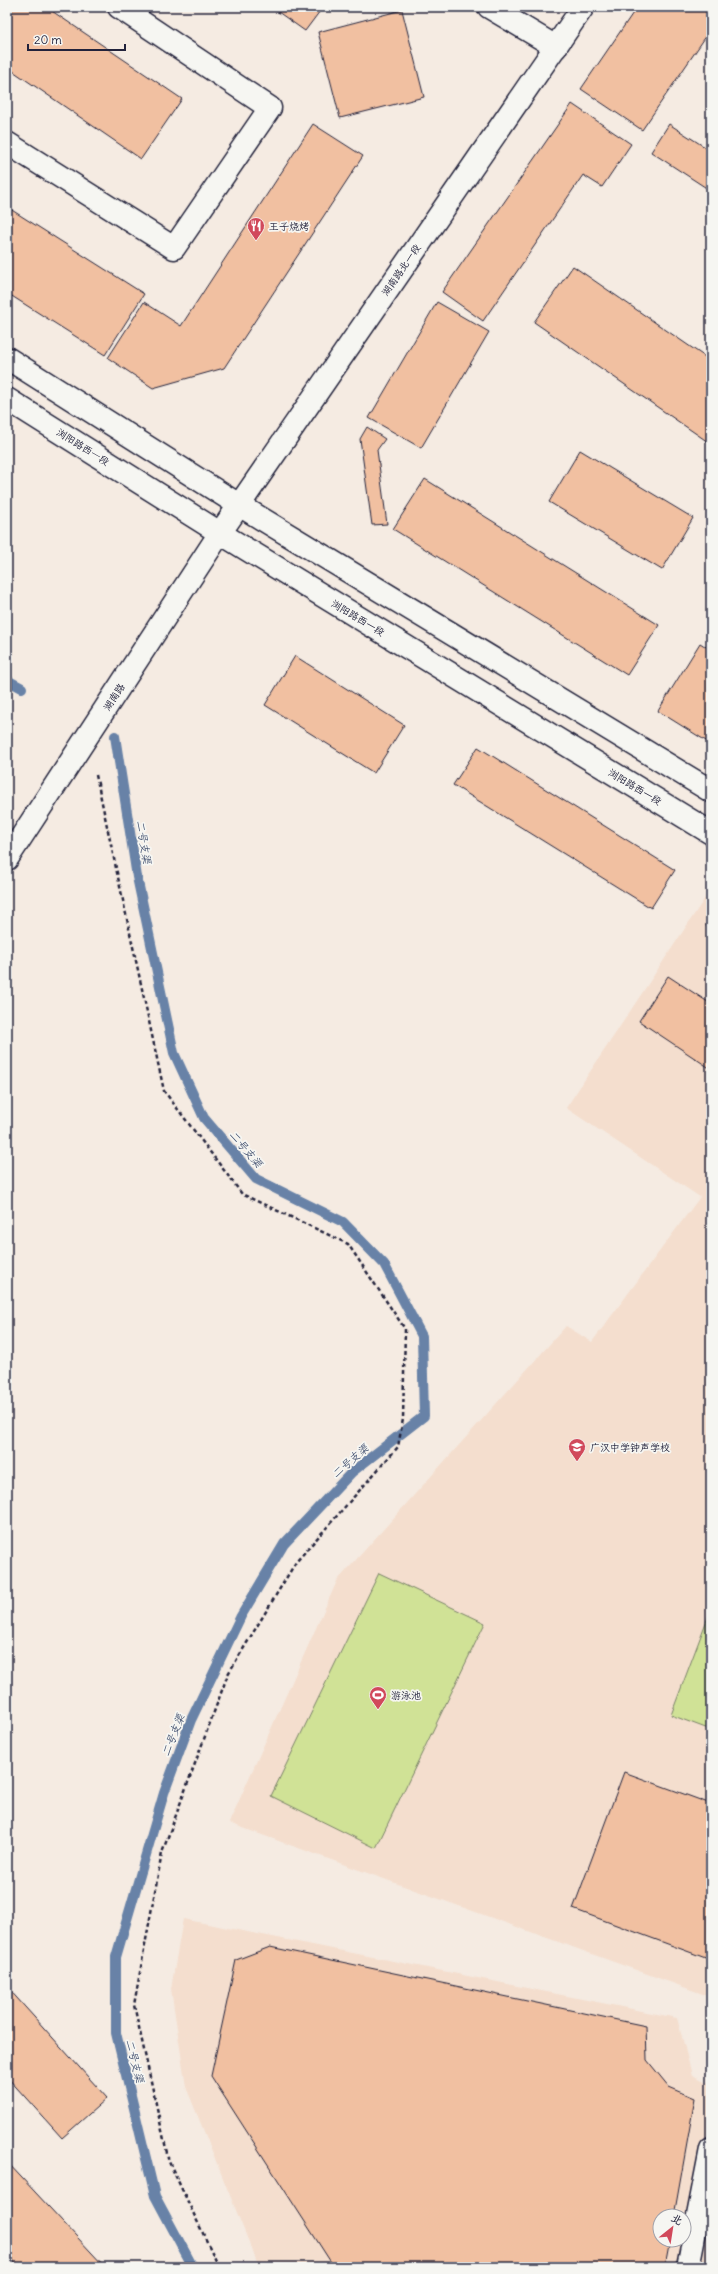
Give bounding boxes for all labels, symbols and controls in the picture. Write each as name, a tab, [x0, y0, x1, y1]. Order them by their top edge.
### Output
scale bar	[28, 26, 125, 52]
text: 20 m	[34, 32, 62, 47]
restaurant icon: 王子烧烤	[246, 216, 266, 241]
place label: 王子烧烤	[269, 220, 309, 233]
street label: 湖南路北一段	[378, 242, 424, 298]
street label: 浏阳路西一段	[54, 426, 112, 468]
street label: 浏阳路西一段	[329, 597, 387, 639]
street label: 湖南路	[100, 681, 128, 713]
street label: 浏阳路西一段	[606, 766, 664, 808]
water label: 二号支渠	[134, 819, 155, 866]
water label: 二号支渠	[226, 1128, 266, 1171]
school or university icon: 广汉中学钟声学校	[567, 1437, 587, 1462]
water label: 二号支渠	[329, 1441, 372, 1481]
place label: 广汉中学钟声学校	[590, 1441, 670, 1454]
sports icon: 游泳池	[368, 1685, 388, 1710]
place label: 游泳池	[391, 1689, 421, 1702]
water label: 二号支渠	[159, 1711, 188, 1758]
water label: 二号支渠	[123, 2038, 147, 2085]
north arrow	[652, 2208, 692, 2248]
text: 北	[669, 2211, 685, 2228]

